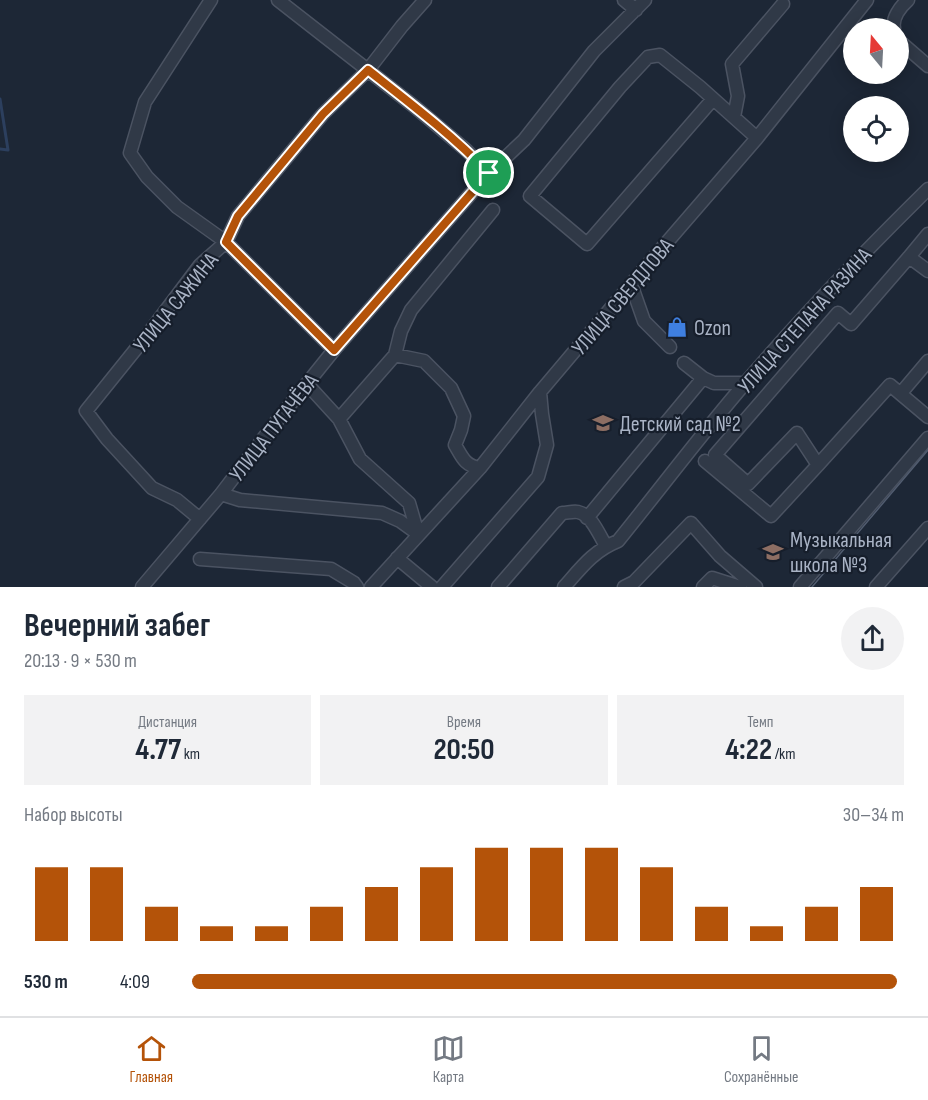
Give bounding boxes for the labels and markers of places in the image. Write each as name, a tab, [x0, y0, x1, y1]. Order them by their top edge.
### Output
pin	[463, 147, 514, 198]
shop icon: Ozon	[665, 315, 689, 339]
place label: Ozon	[694, 315, 731, 342]
school or university icon: Детский сад №2	[591, 411, 615, 435]
place label: Детский сад №2	[620, 411, 741, 438]
place label: Музыкальная школа №3	[790, 527, 892, 579]
school or university icon: Музыкальная школа №3	[761, 540, 785, 564]

